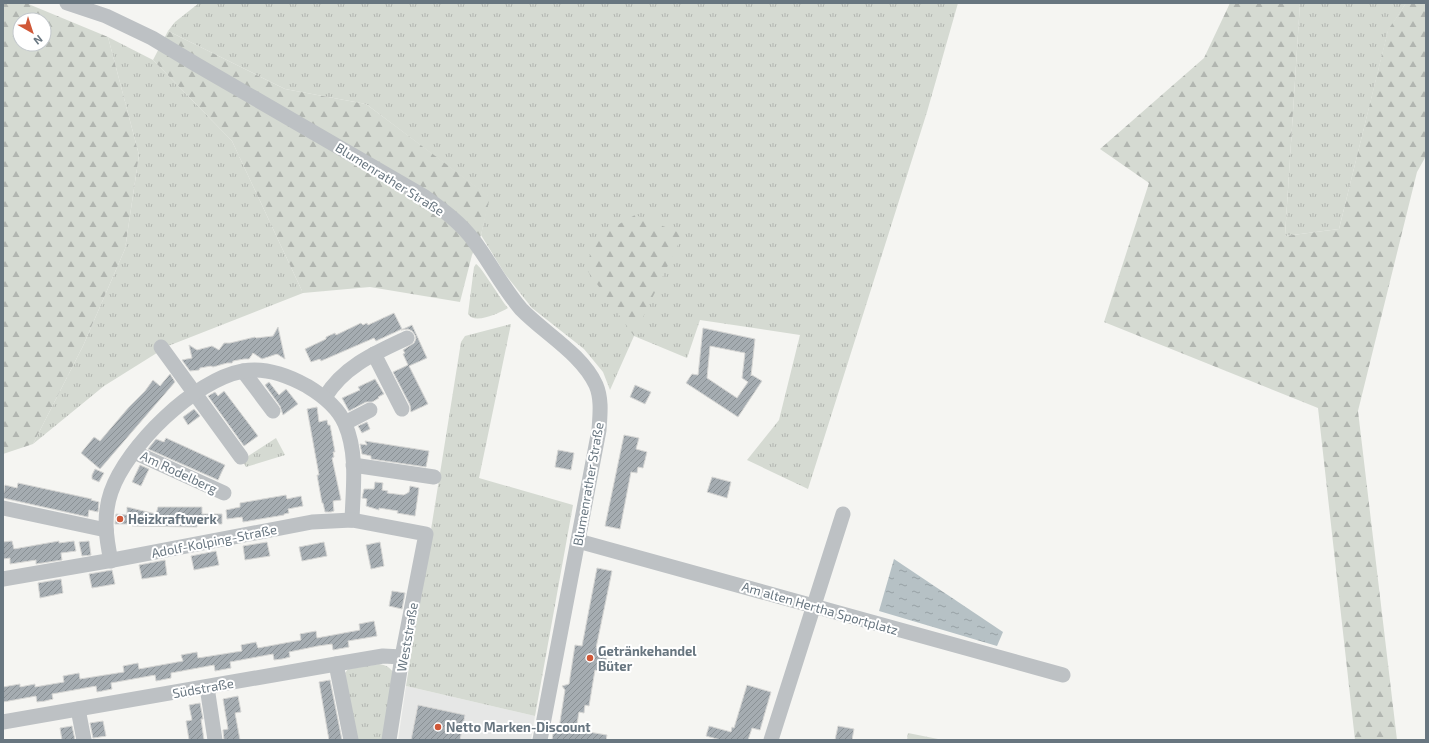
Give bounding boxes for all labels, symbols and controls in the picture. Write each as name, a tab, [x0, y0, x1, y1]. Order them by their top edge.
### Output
north arrow	[12, 12, 52, 52]
text: N	[31, 33, 46, 48]
street label: Blumenrather Straße	[333, 139, 447, 219]
street label: Blumenrather Straße	[569, 421, 607, 547]
street label: Am Rodelberg	[138, 447, 220, 497]
place label: Heizkraftwerk	[128, 511, 217, 527]
marker: Heizkraftwerk	[115, 514, 125, 524]
street label: Adolf-Kolping-Straße	[150, 521, 278, 561]
street label: Am alten Hertha Sportplatz	[740, 578, 900, 638]
street label: Weststraße	[393, 601, 421, 673]
place label: Getränkehandel Büter	[598, 643, 697, 674]
marker: Getränkehandel Büter	[585, 653, 595, 663]
street label: Südstraße	[171, 675, 235, 701]
place label: Netto Marken-Discount	[446, 719, 591, 735]
marker: Netto Marken-Discount	[433, 722, 443, 732]

